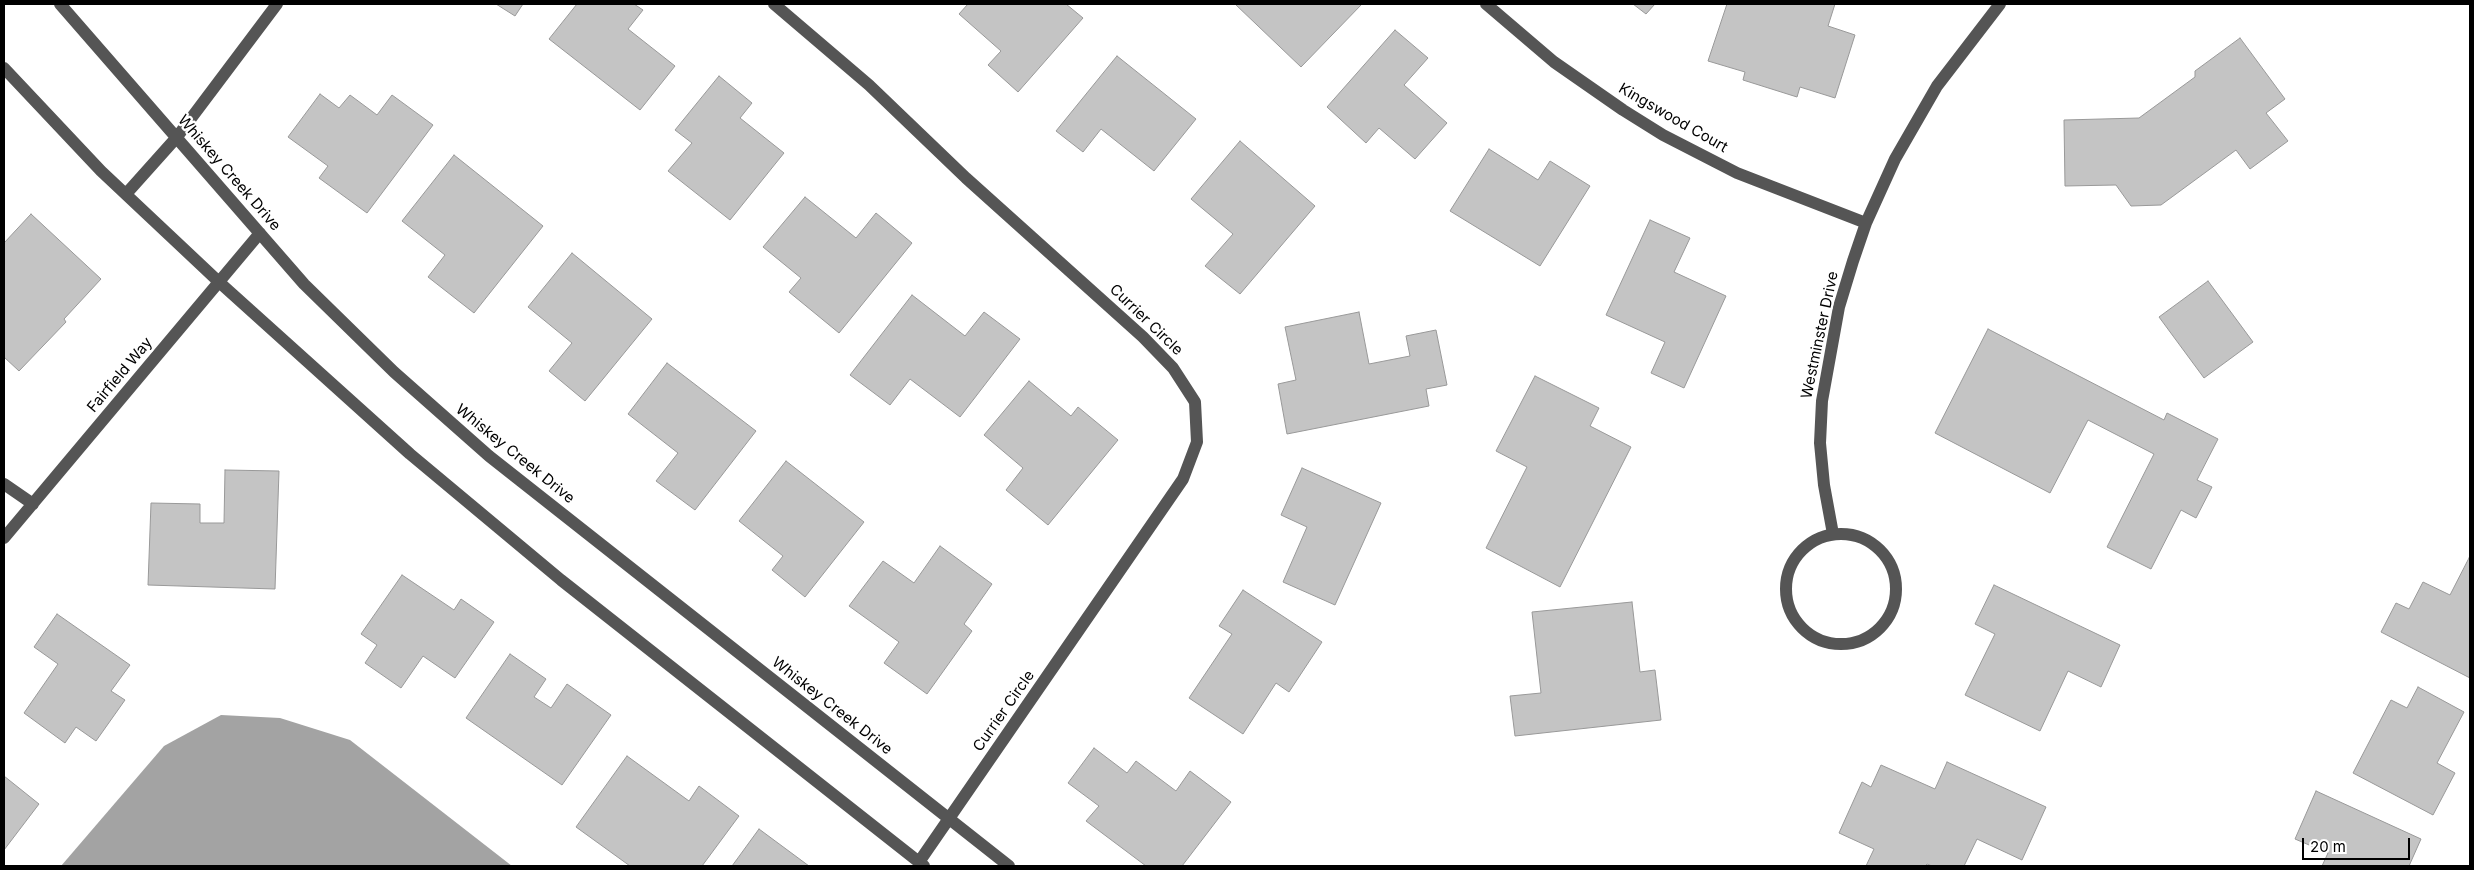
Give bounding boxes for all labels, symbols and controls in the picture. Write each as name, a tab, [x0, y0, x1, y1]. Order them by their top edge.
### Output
street label: Kingswood Court	[1615, 79, 1731, 157]
street label: Whiskey Creek Drive	[174, 111, 284, 235]
street label: Westminster Drive	[1798, 270, 1842, 400]
street label: Currier Circle	[1106, 281, 1186, 359]
street label: Fairfield Way	[84, 334, 156, 416]
street label: Whiskey Creek Drive	[452, 401, 578, 507]
street label: Whiskey Creek Drive	[768, 653, 896, 759]
street label: Currier Circle	[969, 667, 1039, 755]
scale bar	[2304, 828, 2412, 860]
text: 20 m	[2310, 837, 2346, 856]

